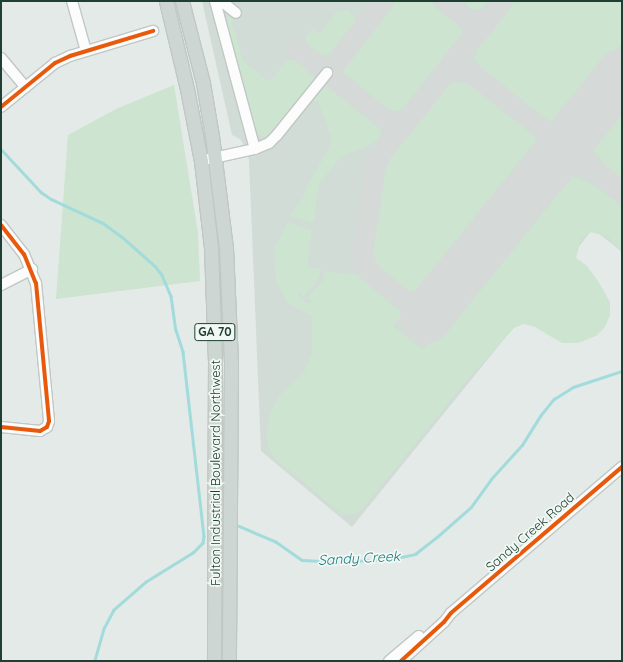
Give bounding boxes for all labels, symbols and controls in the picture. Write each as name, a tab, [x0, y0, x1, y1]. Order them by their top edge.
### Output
road number: GA 70	[194, 322, 236, 342]
street label: Fulton Industrial Boulevard Northwest	[207, 360, 223, 586]
street label: Sandy Creek Road	[483, 489, 577, 575]
water label: Sandy Creek	[317, 547, 401, 569]

